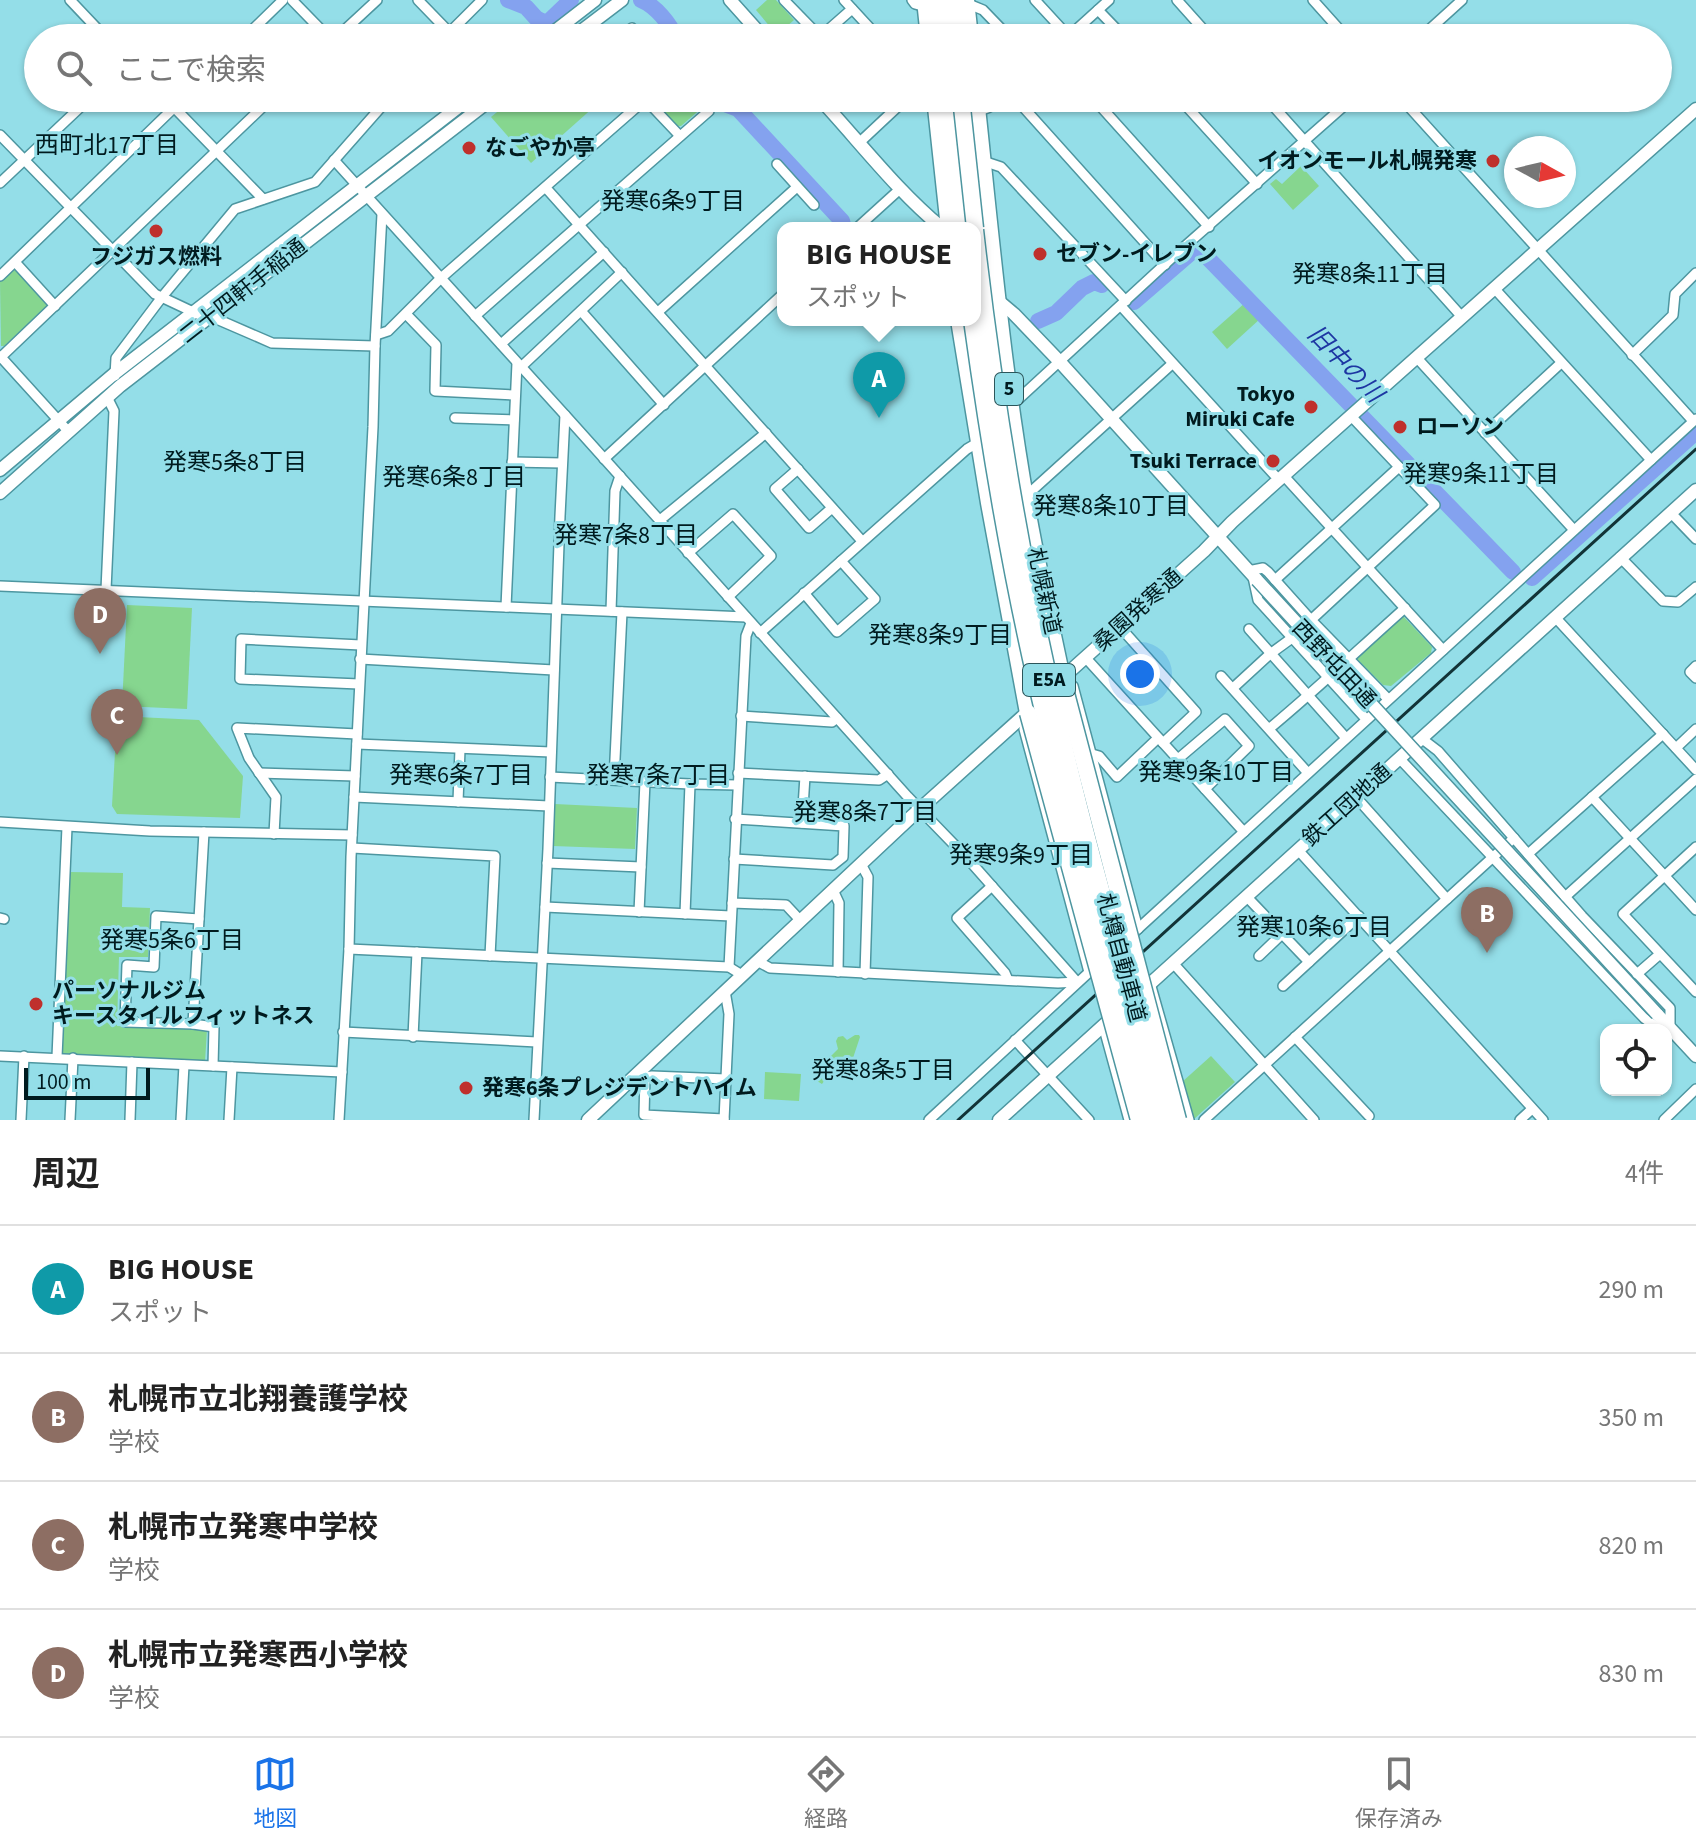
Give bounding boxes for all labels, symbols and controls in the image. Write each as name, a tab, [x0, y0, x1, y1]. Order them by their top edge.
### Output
search box	[24, 24, 1672, 112]
icon: search	[52, 46, 96, 90]
text: ここで検索	[116, 49, 266, 92]
district label: 西町北17丁目	[35, 128, 179, 163]
place label: なごやか亭	[485, 132, 595, 164]
north arrow	[1504, 136, 1576, 208]
marker: なごやか亭	[460, 139, 478, 157]
place label: イオンモール札幌発寒	[1257, 145, 1477, 177]
marker: イオンモール札幌発寒	[1484, 152, 1502, 170]
district label: 発寒6条9丁目	[601, 184, 745, 219]
marker: フジガス燃料	[147, 222, 165, 240]
popup	[777, 222, 981, 326]
street label: 二十四軒手稲通	[172, 231, 314, 351]
text: BIG HOUSE	[806, 233, 952, 276]
place label: セブン-イレブン	[1056, 238, 1217, 270]
place label: フジガス燃料	[90, 241, 222, 273]
marker: セブン-イレブン	[1031, 245, 1049, 263]
district label: 発寒8条11丁目	[1292, 257, 1448, 292]
text: スポット	[806, 279, 910, 316]
water label: 旧中の川	[1299, 317, 1393, 413]
pin: A	[853, 352, 905, 418]
road number: 5	[995, 373, 1023, 405]
place label: Tokyo Miruki Cafe	[1185, 378, 1295, 435]
marker: Tokyo Miruki Cafe	[1302, 398, 1320, 416]
place label: ローソン	[1416, 411, 1504, 443]
marker: ローソン	[1391, 418, 1409, 436]
district label: 発寒5条8丁目	[163, 445, 307, 480]
place label: Tsuki Terrace	[1130, 445, 1257, 477]
marker: Tsuki Terrace	[1264, 452, 1282, 470]
district label: 発寒9条11丁目	[1403, 457, 1559, 492]
district label: 発寒6条8丁目	[382, 460, 526, 495]
district label: 発寒8条10丁目	[1033, 489, 1189, 524]
district label: 発寒7条8丁目	[554, 518, 698, 553]
street label: 札幌新道	[1019, 545, 1069, 637]
street label: 桑園発寒通	[1086, 561, 1190, 659]
pin: D	[74, 588, 126, 654]
street label: 西野屯田通	[1285, 613, 1383, 715]
district label: 発寒8条9丁目	[868, 618, 1012, 653]
your location	[1120, 654, 1160, 694]
road number: E5A	[1023, 664, 1075, 696]
pin: C	[91, 689, 143, 755]
district label: 発寒9条10丁目	[1138, 755, 1294, 790]
street label: 鉄工団地通	[1295, 756, 1399, 854]
district label: 発寒6条7丁目	[389, 758, 533, 793]
district label: 発寒7条7丁目	[586, 758, 730, 793]
district label: 発寒8条7丁目	[793, 795, 937, 830]
district label: 発寒9条9丁目	[949, 838, 1093, 873]
pin: B	[1461, 887, 1513, 953]
street label: 札樽自動車道	[1088, 890, 1154, 1026]
district label: 発寒10条6丁目	[1236, 910, 1392, 945]
district label: 発寒5条6丁目	[100, 923, 244, 958]
place label: パーソナルジム キースタイルフィットネス	[52, 975, 314, 1032]
marker: パーソナルジム キースタイルフィットネス	[27, 995, 45, 1013]
map controls	[1600, 1024, 1672, 1096]
button: locate	[1600, 1024, 1672, 1096]
district label: 発寒8条5丁目	[811, 1053, 955, 1088]
scale bar	[24, 1064, 150, 1100]
text: 100 m	[36, 1066, 91, 1098]
place label: 発寒6条プレジデントハイム	[482, 1072, 757, 1104]
marker: 発寒6条プレジデントハイム	[457, 1079, 475, 1097]
text: 周辺	[32, 1150, 100, 1199]
text: 4件	[1625, 1155, 1664, 1192]
text: BIG HOUSE	[108, 1248, 254, 1291]
text: A	[51, 1271, 65, 1308]
text: 290 m	[1598, 1271, 1664, 1308]
text: スポット	[108, 1294, 212, 1331]
text: 札幌市立北翔養護学校	[108, 1378, 408, 1421]
text: B	[50, 1399, 66, 1436]
text: 350 m	[1598, 1399, 1664, 1436]
text: 学校	[108, 1424, 160, 1461]
text: 札幌市立発寒中学校	[108, 1506, 378, 1549]
text: C	[50, 1527, 66, 1564]
text: 820 m	[1598, 1527, 1664, 1564]
text: 学校	[108, 1552, 160, 1589]
text: 札幌市立発寒西小学校	[108, 1634, 408, 1677]
text: D	[50, 1655, 66, 1692]
text: 830 m	[1598, 1655, 1664, 1692]
text: 学校	[108, 1680, 160, 1717]
tab: 地図	[253, 1752, 297, 1835]
tab: 経路	[804, 1752, 848, 1835]
tab: 保存済み	[1355, 1752, 1443, 1835]

